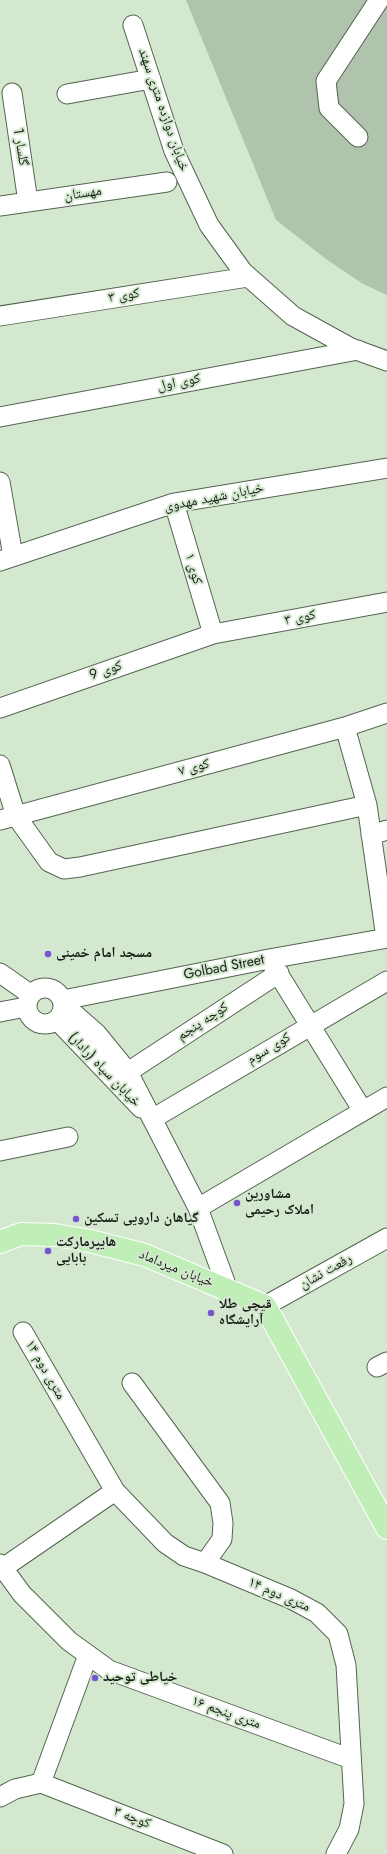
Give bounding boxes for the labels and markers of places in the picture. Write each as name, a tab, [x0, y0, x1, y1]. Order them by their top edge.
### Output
place label: مسجد امام خمینی	[56, 946, 152, 962]
marker: مسجد امام خمینی	[43, 949, 53, 959]
place label: مشاورین املاک رحیمی	[245, 1187, 314, 1220]
marker: مشاورین املاک رحیمی	[232, 1198, 242, 1208]
place label: گیاهان دارویی تسکین	[84, 1211, 199, 1227]
marker: گیاهان دارویی تسکین	[71, 1214, 81, 1224]
place label: هایپرمارکت بابایی	[56, 1235, 116, 1268]
marker: هایپرمارکت بابایی	[43, 1246, 53, 1256]
place label: قیچی طلا آرایشگاه	[219, 1297, 272, 1330]
marker: قیچی طلا آرایشگاه	[206, 1308, 216, 1318]
place label: خیاطی توحید	[103, 1670, 177, 1686]
marker: خیاطی توحید	[90, 1673, 100, 1683]

